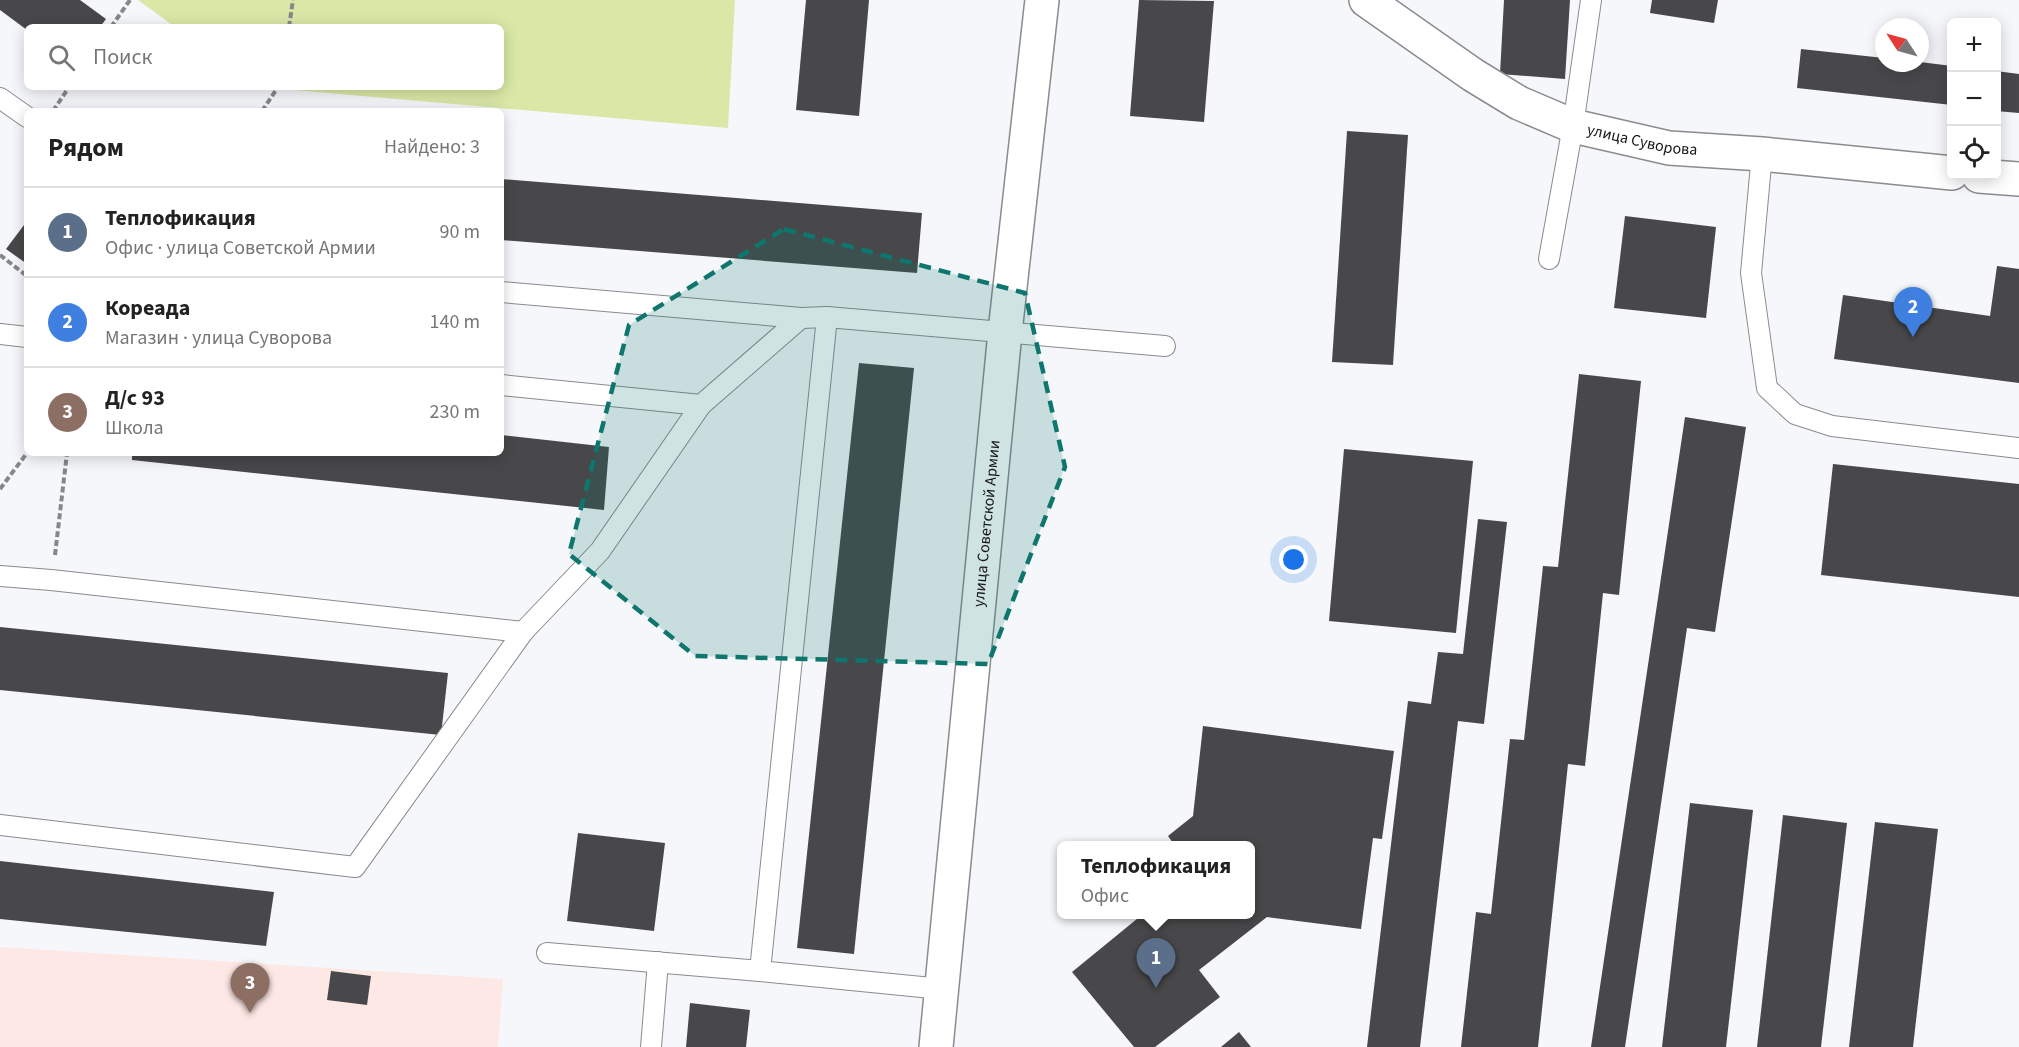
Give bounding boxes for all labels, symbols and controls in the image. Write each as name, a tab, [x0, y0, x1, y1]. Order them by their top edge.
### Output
north arrow	[1875, 18, 1929, 72]
map controls	[1947, 18, 2001, 180]
button: +	[1947, 18, 2001, 72]
search box	[24, 24, 504, 90]
icon: search	[45, 41, 78, 74]
text: Поиск	[93, 41, 152, 73]
button: −	[1947, 72, 2001, 126]
street label: улица Суворова	[1585, 119, 1698, 161]
button: locate	[1947, 126, 2001, 180]
text: Рядом	[48, 129, 124, 166]
text: Найдено: 3	[384, 133, 480, 161]
text: Теплофикация	[105, 202, 256, 234]
text: 1	[62, 218, 73, 246]
text: 90 m	[440, 218, 480, 246]
text: Офис · улица Советской Армии	[105, 234, 376, 262]
pin: 2	[1894, 288, 1932, 337]
text: Кореада	[105, 292, 190, 324]
text: 2	[62, 308, 73, 336]
text: 140 m	[430, 308, 480, 336]
text: Магазин · улица Суворова	[105, 324, 332, 352]
text: Д/с 93	[105, 382, 165, 414]
text: 3	[62, 398, 73, 426]
text: 230 m	[430, 398, 480, 426]
text: Школа	[105, 414, 164, 442]
street label: улица Советской Армии	[968, 439, 1006, 608]
your location	[1279, 545, 1308, 574]
popup	[1057, 841, 1255, 919]
text: Теплофикация	[1081, 850, 1231, 882]
text: Офис	[1081, 882, 1129, 910]
pin: 1	[1136, 938, 1176, 988]
pin: 3	[230, 964, 270, 1013]

